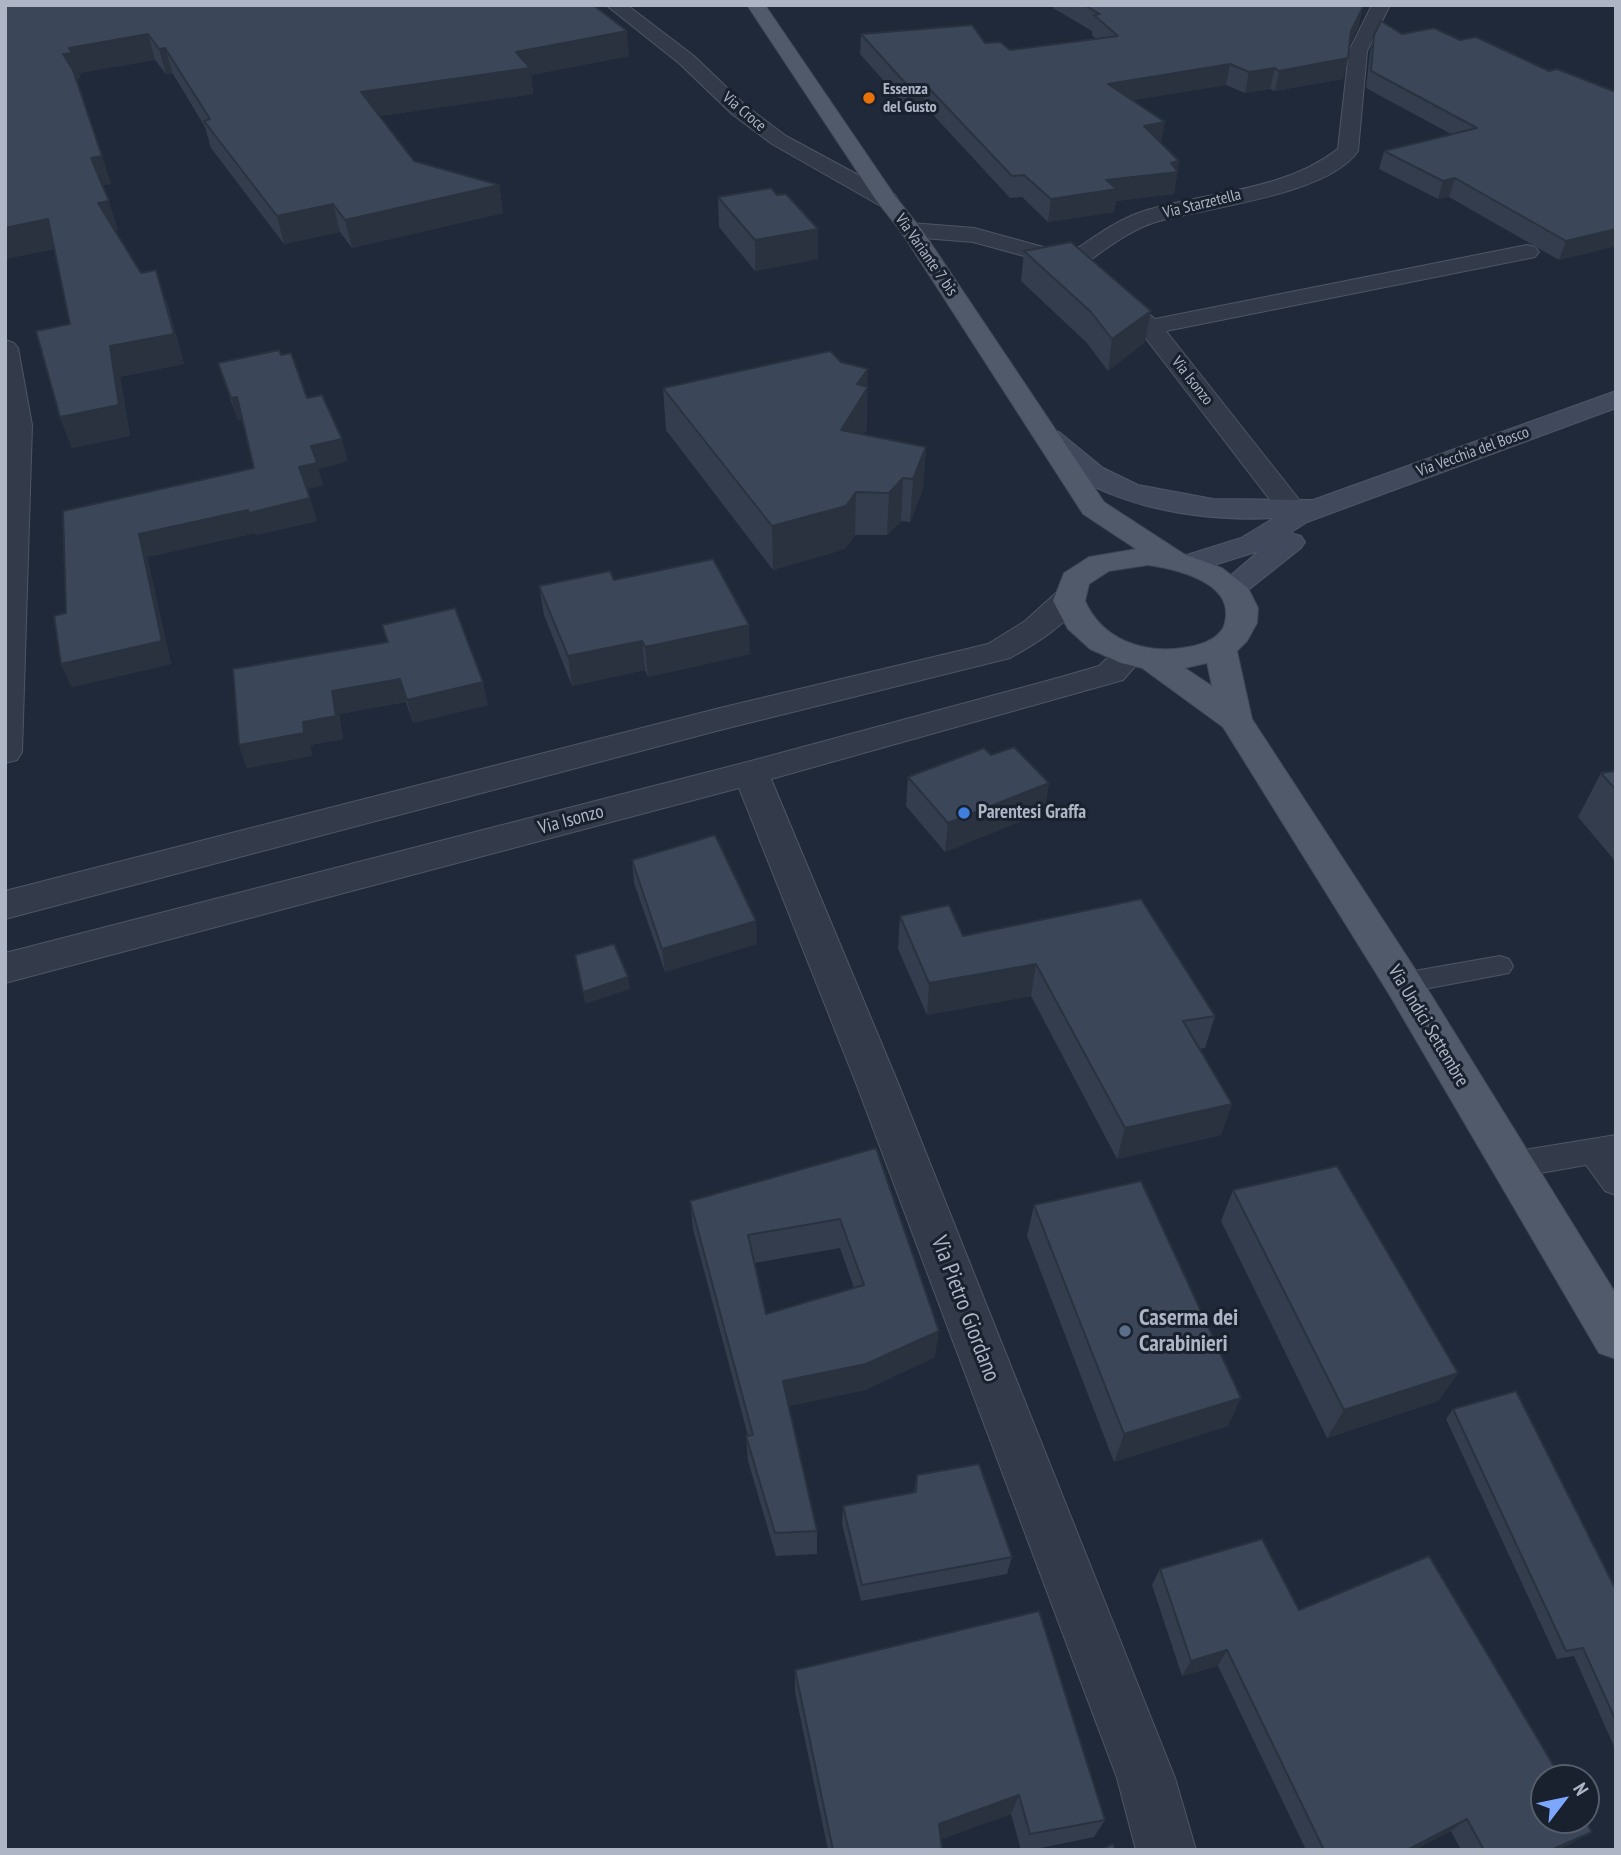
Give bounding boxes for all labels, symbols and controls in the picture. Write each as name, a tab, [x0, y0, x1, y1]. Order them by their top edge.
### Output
place label: Essenza del Gusto	[883, 79, 937, 117]
street label: Via Croce	[718, 88, 770, 136]
marker: Essenza del Gusto	[861, 90, 877, 106]
street label: Via Starzetella	[1161, 185, 1243, 223]
street label: Via Variante 7 bis	[891, 210, 961, 300]
street label: Via Isonzo	[1167, 353, 1217, 409]
street label: Via Vecchia del Bosco	[1414, 423, 1532, 481]
street label: Via Isonzo	[536, 800, 606, 840]
place label: Parentesi Graffa	[978, 802, 1086, 824]
marker: Parentesi Graffa	[956, 805, 972, 821]
street label: Via Undici Settembre	[1383, 961, 1473, 1091]
street label: Via Pietro Giordano	[925, 1232, 1005, 1386]
place label: Caserma dei Carabinieri	[1139, 1304, 1238, 1358]
marker: Caserma dei Carabinieri	[1117, 1323, 1133, 1339]
north arrow	[1530, 1764, 1600, 1834]
text: N	[1568, 1778, 1594, 1800]

